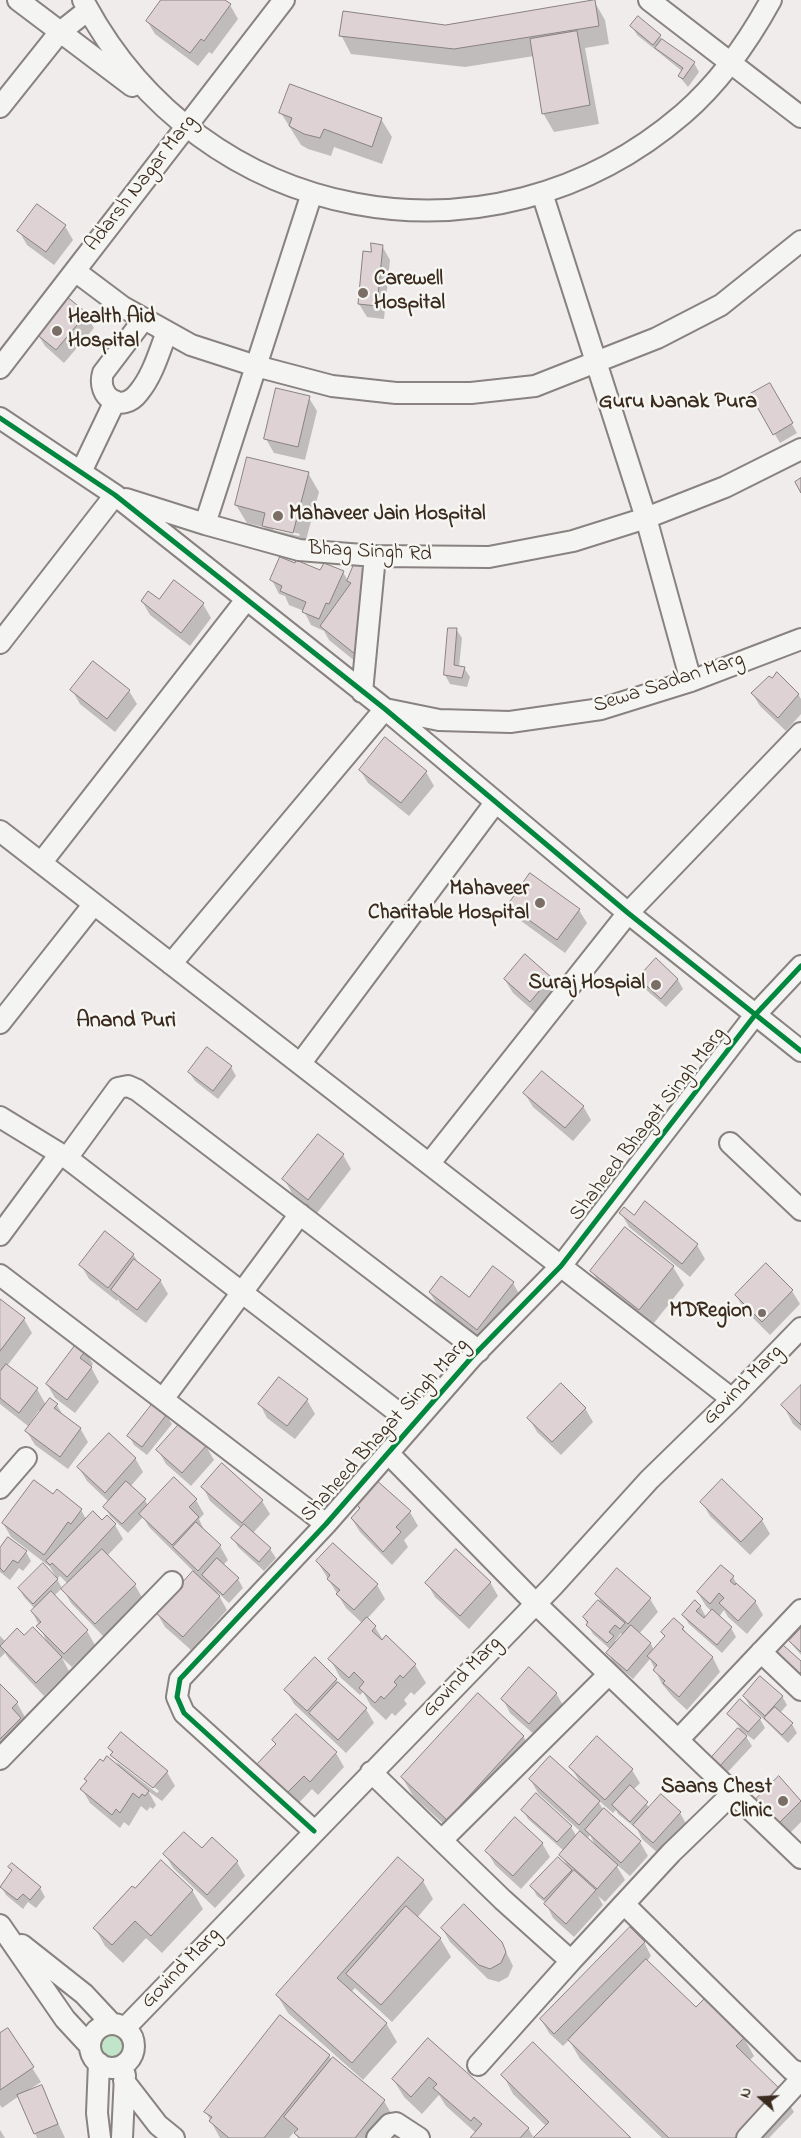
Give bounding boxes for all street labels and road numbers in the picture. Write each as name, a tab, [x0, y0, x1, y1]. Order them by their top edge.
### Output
street label: Adarsh Nagar Marg	[81, 111, 203, 257]
street label: Bhag Singh Rd	[308, 537, 432, 569]
street label: Sewa Sadan Marg	[591, 648, 747, 720]
street label: Shaheed Bhagat Singh Marg	[565, 1023, 733, 1227]
street label: Shaheed Bhagat Singh Marg	[297, 1334, 475, 1528]
street label: Govind Marg	[699, 1341, 789, 1431]
street label: Govind Marg	[418, 1632, 508, 1724]
street label: Govind Marg	[137, 1923, 227, 2015]

